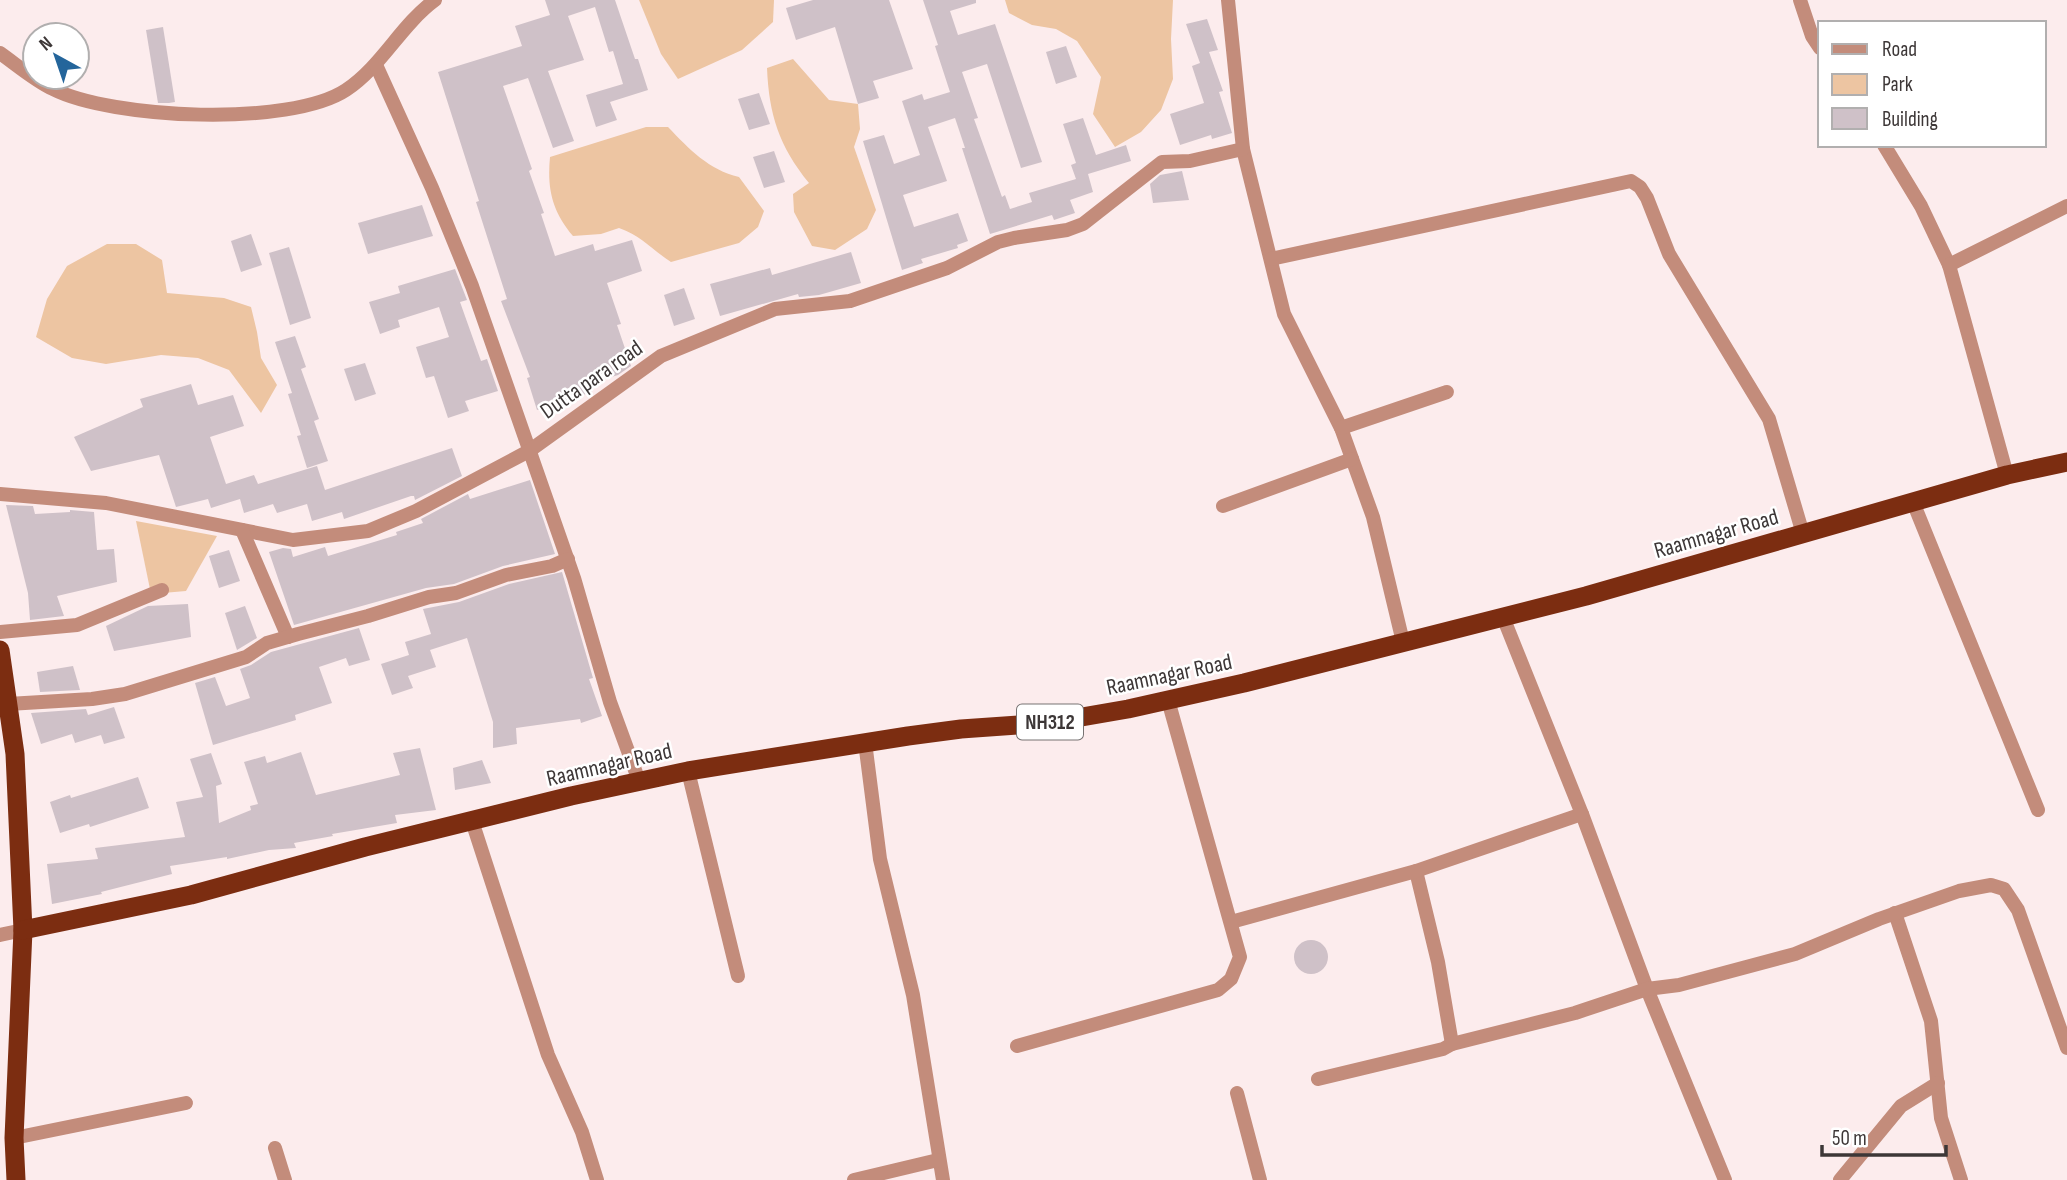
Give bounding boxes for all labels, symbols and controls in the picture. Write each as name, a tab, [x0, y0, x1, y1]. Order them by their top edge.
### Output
north arrow	[21, 21, 91, 91]
legend	[1818, 21, 2046, 147]
text: N	[35, 32, 57, 56]
text: Road	[1882, 37, 1917, 62]
text: Park	[1882, 72, 1913, 97]
text: Building	[1882, 107, 1938, 132]
street label: Dutta para road	[535, 334, 648, 425]
street label: Raamnagar Road	[1651, 503, 1782, 565]
street label: Raamnagar Road	[1104, 648, 1235, 702]
road number: NH312	[1017, 704, 1083, 740]
street label: Raamnagar Road	[544, 737, 675, 793]
scale bar	[1822, 1114, 1946, 1158]
text: 50 m	[1832, 1126, 1867, 1151]

